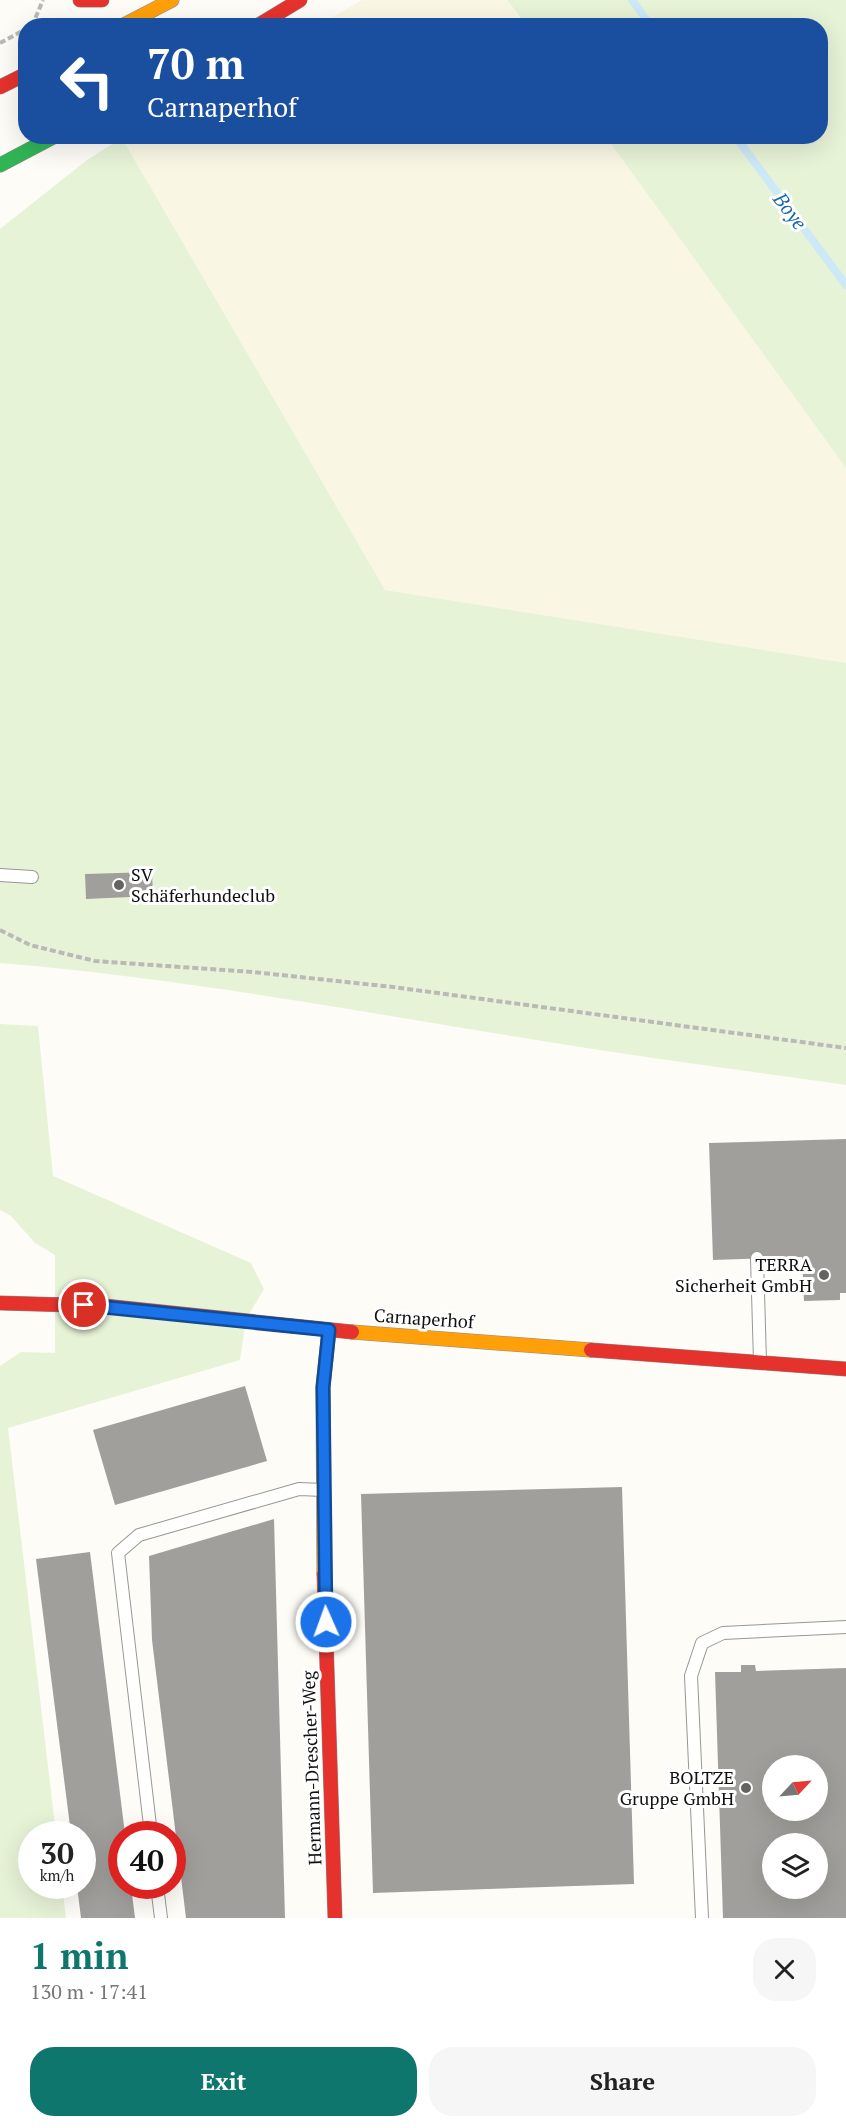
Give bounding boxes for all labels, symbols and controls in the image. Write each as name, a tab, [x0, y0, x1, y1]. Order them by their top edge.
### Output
text: 70 m	[147, 35, 245, 91]
icon: left	[48, 42, 126, 120]
text: Carnaperhof	[147, 89, 297, 125]
water label: Boye	[767, 186, 813, 235]
place label: SV Schäferhundeclub	[131, 862, 275, 907]
marker: SV Schäferhundeclub	[112, 878, 126, 892]
place label: TERRA Sicherheit GmbH	[675, 1252, 813, 1297]
marker: TERRA Sicherheit GmbH	[817, 1268, 831, 1282]
pin	[58, 1279, 109, 1330]
icon: arrive	[67, 1288, 100, 1321]
street label: Carnaperhof	[373, 1303, 477, 1334]
position arrow	[294, 1590, 358, 1654]
street label: Hermann-Drescher-Weg	[296, 1670, 326, 1866]
north arrow	[762, 1755, 828, 1821]
map controls	[762, 1755, 828, 1899]
place label: BOLTZE Gruppe GmbH	[620, 1765, 734, 1810]
marker: BOLTZE Gruppe GmbH	[739, 1781, 753, 1795]
speed limit sign: 40	[108, 1821, 186, 1899]
text: 30	[40, 1833, 74, 1873]
button: layers	[762, 1833, 828, 1899]
text: km/h	[40, 1865, 74, 1885]
text: 1 min	[30, 1932, 128, 1979]
button: close	[753, 1938, 816, 2001]
text: 130 m · 17:41	[30, 1978, 148, 2005]
button: Exit	[30, 2047, 417, 2116]
button: Share	[429, 2047, 816, 2116]

